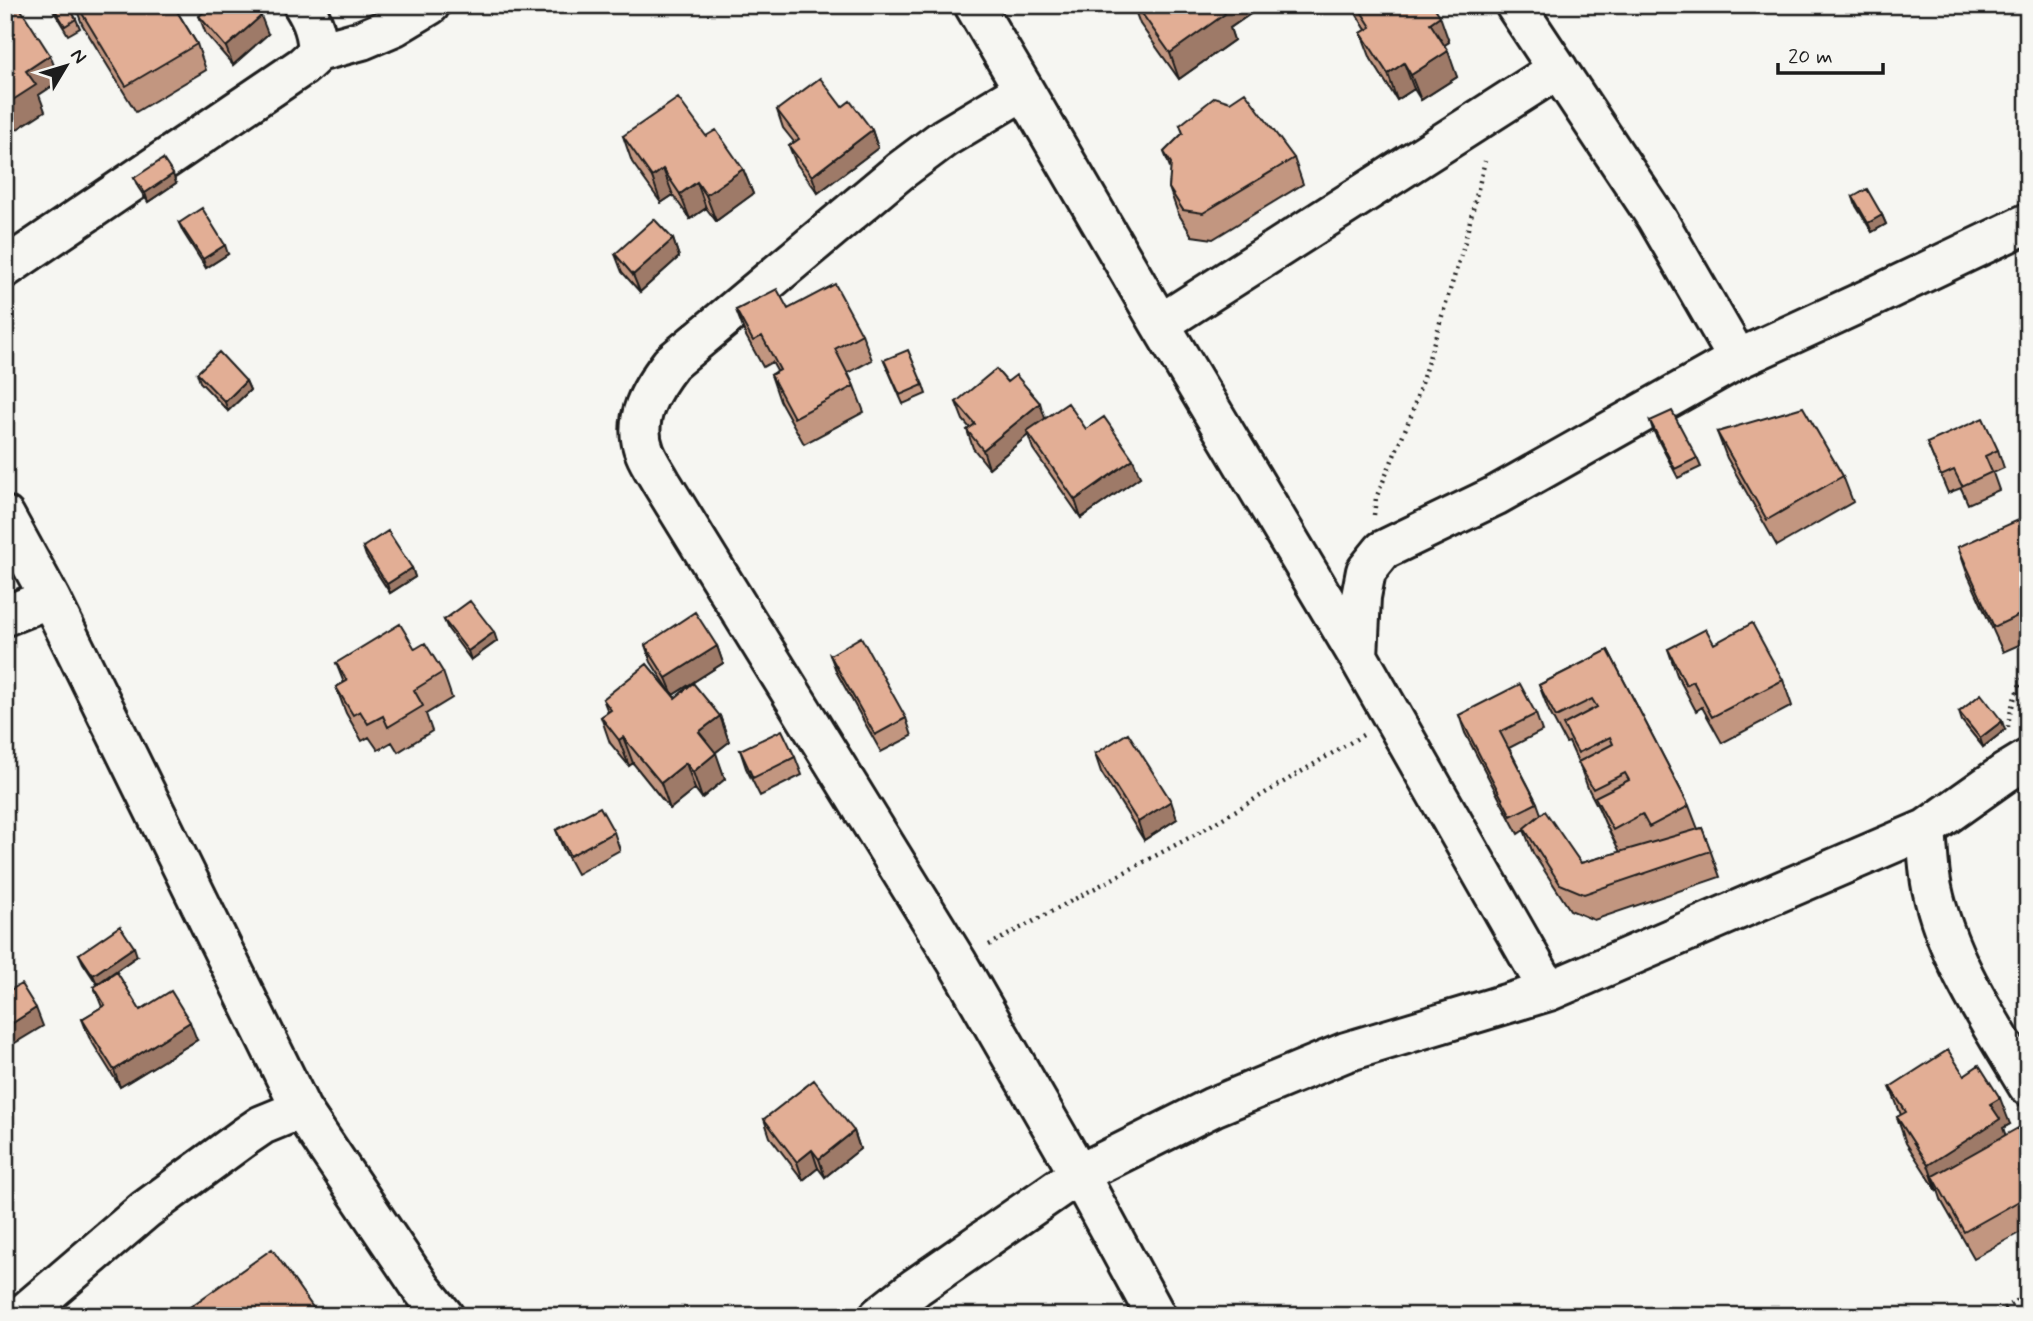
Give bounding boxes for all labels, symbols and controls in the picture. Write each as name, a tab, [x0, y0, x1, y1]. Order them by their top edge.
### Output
north arrow	[32, 32, 102, 102]
scale bar	[1778, 32, 1882, 76]
text: 20 m	[1788, 43, 1833, 71]
text: N	[64, 44, 92, 69]

